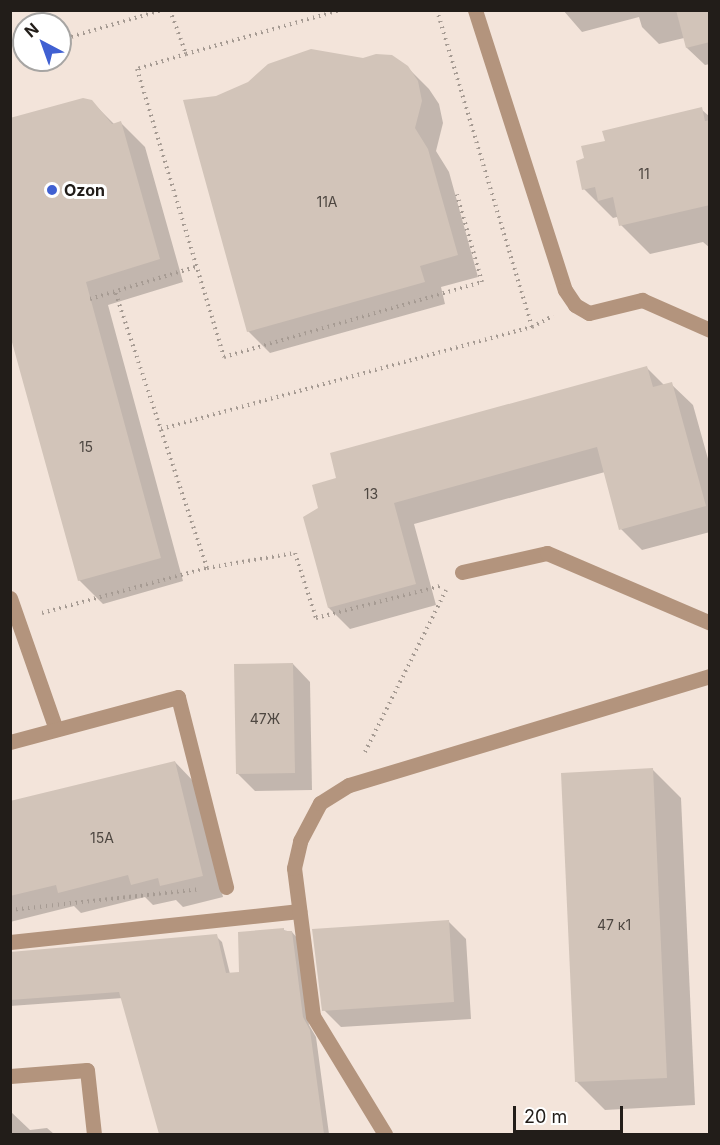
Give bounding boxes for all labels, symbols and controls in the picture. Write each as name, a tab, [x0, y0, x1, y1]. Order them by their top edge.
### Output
north arrow	[12, 12, 72, 72]
text: N	[20, 18, 43, 41]
house number: 11	[638, 166, 650, 182]
place label: Ozon	[64, 180, 105, 200]
marker: Ozon	[45, 183, 59, 197]
house number: 11А	[316, 194, 338, 210]
house number: 15	[79, 439, 93, 455]
house number: 13	[364, 486, 378, 502]
house number: 47Ж	[250, 711, 280, 727]
house number: 15А	[90, 830, 114, 846]
house number: 47 к1	[597, 917, 631, 933]
scale bar	[516, 1094, 626, 1132]
text: 20 m	[524, 1106, 567, 1127]

